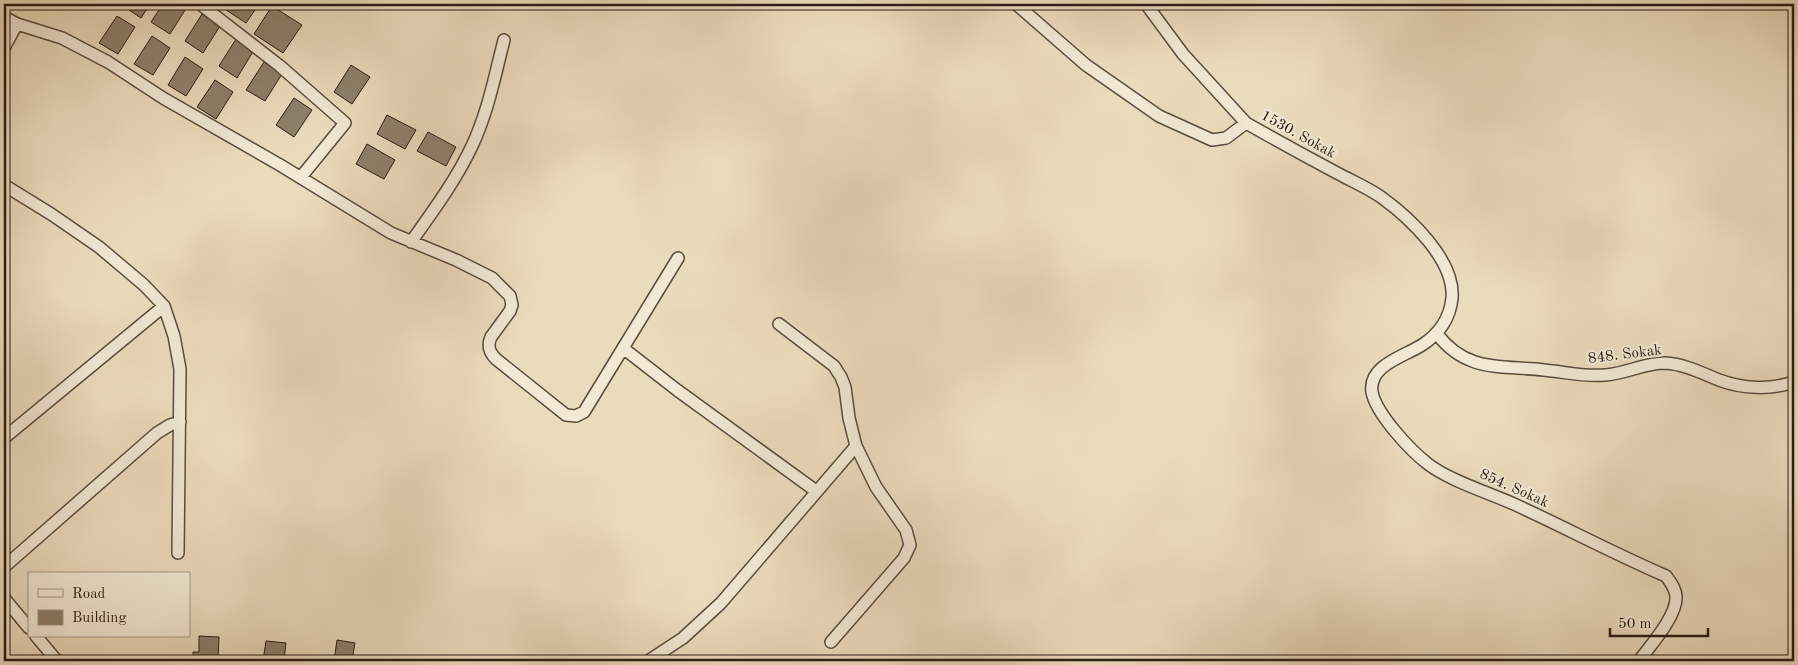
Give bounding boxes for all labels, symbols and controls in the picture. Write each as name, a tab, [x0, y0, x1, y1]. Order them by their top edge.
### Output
street label: 1530. Sokak	[1258, 108, 1338, 162]
street label: 848. Sokak	[1587, 343, 1663, 367]
street label: 854. Sokak	[1477, 467, 1551, 511]
legend	[28, 572, 190, 638]
text: Road	[72, 587, 106, 602]
scale bar	[1610, 605, 1708, 637]
text: Building	[72, 611, 127, 626]
text: 50 m	[1618, 617, 1652, 632]

